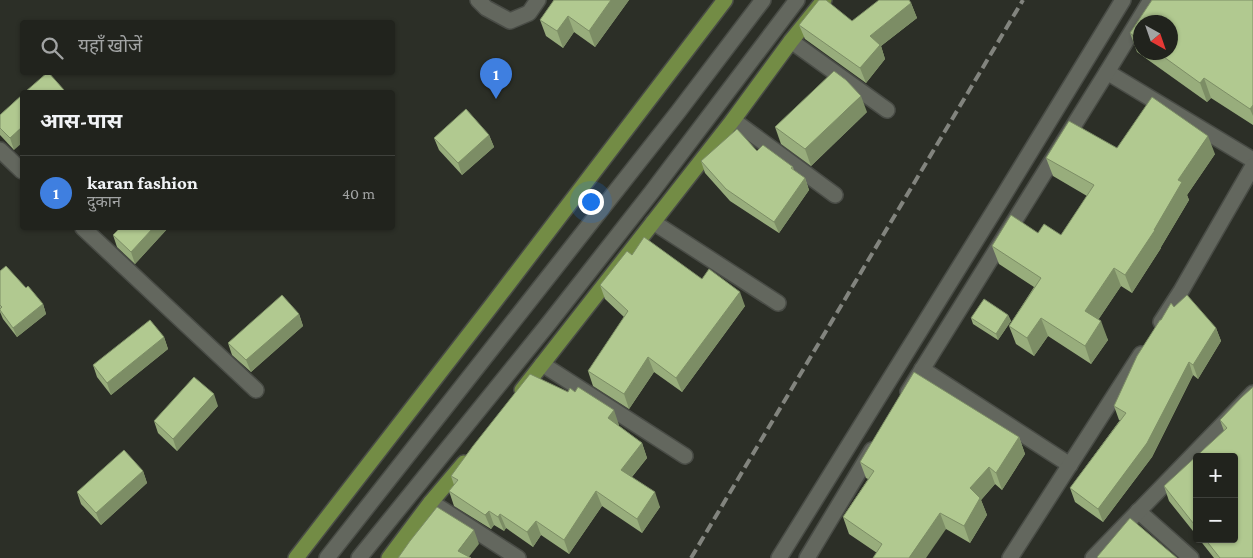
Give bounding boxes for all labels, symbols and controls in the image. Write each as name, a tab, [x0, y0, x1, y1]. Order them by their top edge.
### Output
north arrow	[1133, 15, 1178, 60]
search box	[20, 20, 395, 75]
icon: search	[38, 34, 66, 62]
text: यहाँ खोजें	[78, 35, 142, 56]
pin: 1	[480, 58, 512, 99]
text: आस-पास	[40, 109, 122, 133]
text: karan fashion	[87, 172, 198, 193]
text: 1	[53, 185, 59, 202]
text: 40 m	[342, 185, 375, 202]
your location	[578, 189, 604, 215]
text: दुकान	[87, 193, 121, 210]
map controls	[1193, 453, 1238, 543]
button: +	[1193, 453, 1238, 498]
button: −	[1193, 498, 1238, 543]

